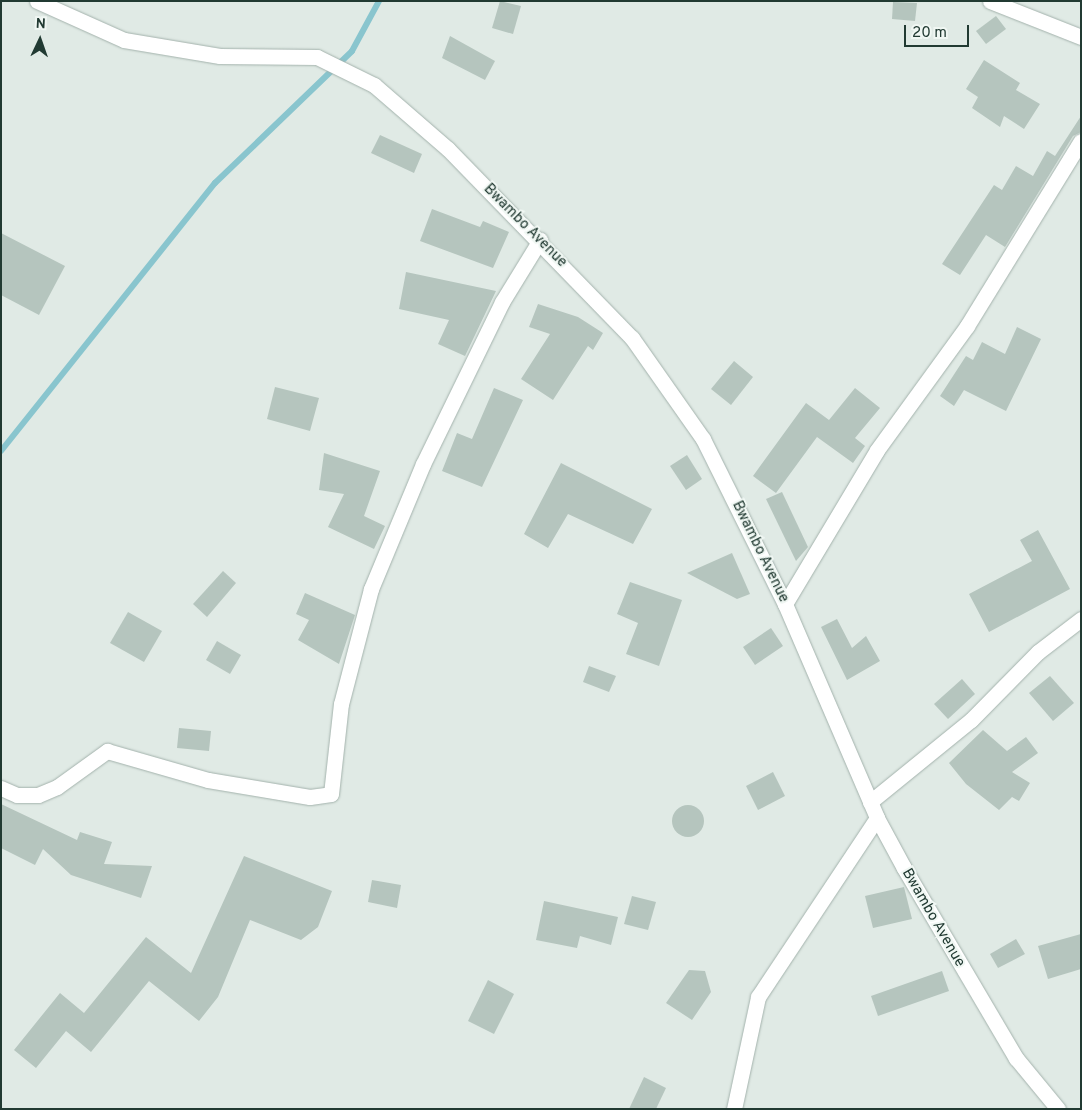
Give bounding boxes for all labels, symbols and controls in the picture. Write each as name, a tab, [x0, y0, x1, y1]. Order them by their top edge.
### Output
north arrow	[15, 15, 65, 65]
scale bar	[907, 15, 972, 47]
text: N	[35, 16, 46, 33]
text: 20 m	[912, 24, 947, 43]
street label: Bwambo Avenue	[479, 180, 571, 272]
street label: Bwambo Avenue	[727, 498, 793, 606]
street label: Bwambo Avenue	[897, 865, 969, 971]

